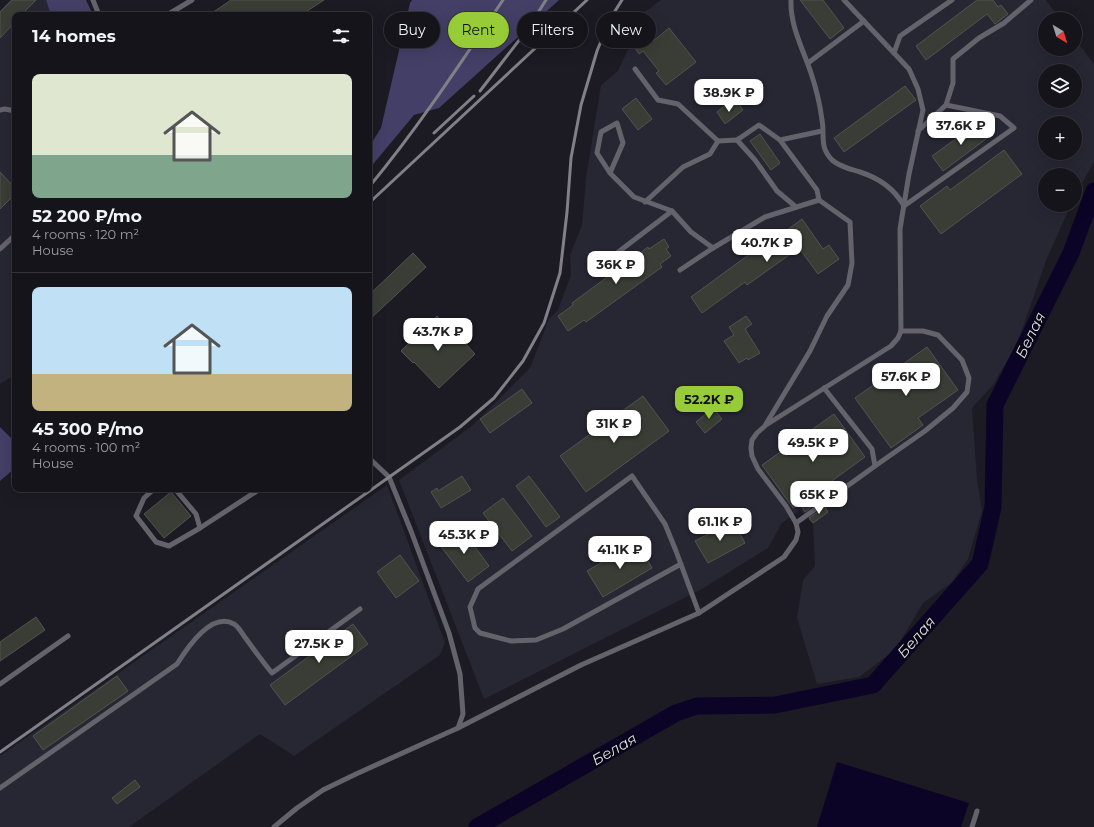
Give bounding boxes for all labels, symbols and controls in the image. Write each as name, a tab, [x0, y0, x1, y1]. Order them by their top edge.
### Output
chip: Buy	[384, 12, 440, 48]
chip: Rent	[448, 12, 509, 48]
chip: Filters	[517, 12, 588, 48]
chip: New	[596, 12, 656, 48]
north arrow	[1038, 12, 1082, 56]
map controls	[1038, 12, 1082, 212]
icon: filters	[330, 25, 352, 47]
text: 14 homes	[32, 26, 116, 46]
button: layers	[1038, 64, 1082, 108]
pin: 38.9K ₽	[692, 79, 766, 113]
text: 38.9K ₽	[703, 84, 755, 100]
icon: home	[156, 100, 228, 172]
pin: 37.6K ₽	[924, 112, 998, 146]
button: +	[1038, 116, 1082, 160]
text: 37.6K ₽	[936, 117, 986, 133]
button: −	[1038, 168, 1082, 212]
text: 52 200 ₽/mo	[32, 206, 142, 226]
text: 4 rooms · 120 m²	[32, 226, 139, 242]
pin: 40.7K ₽	[730, 229, 804, 263]
text: 40.7K ₽	[741, 234, 793, 250]
text: House	[32, 242, 74, 258]
pin: 36K ₽	[588, 251, 644, 285]
text: 36K ₽	[596, 256, 636, 272]
water label: Белая	[1011, 309, 1049, 361]
icon: home	[156, 313, 228, 385]
pin: 43.7K ₽	[401, 318, 475, 352]
text: 43.7K ₽	[412, 323, 464, 339]
pin: 57.6K ₽	[869, 363, 943, 397]
text: 57.6K ₽	[881, 368, 931, 384]
pin: 52.2K ₽	[672, 386, 746, 420]
text: 52.2K ₽	[684, 391, 734, 407]
pin: 31K ₽	[586, 410, 642, 444]
text: 31K ₽	[596, 415, 632, 431]
text: 45 300 ₽/mo	[32, 419, 144, 439]
pin: 49.5K ₽	[776, 429, 850, 463]
text: 49.5K ₽	[787, 434, 839, 450]
text: 4 rooms · 100 m²	[32, 439, 140, 455]
text: House	[32, 455, 74, 471]
pin: 65K ₽	[791, 481, 847, 515]
text: 65K ₽	[799, 486, 839, 502]
pin: 61.1K ₽	[683, 508, 757, 542]
text: 61.1K ₽	[697, 513, 743, 529]
pin: 45.3K ₽	[427, 521, 501, 555]
text: 45.3K ₽	[438, 526, 490, 542]
pin: 41.1K ₽	[583, 536, 657, 570]
text: 41.1K ₽	[597, 541, 643, 557]
water label: Белая	[893, 612, 939, 662]
pin: 27.5K ₽	[282, 630, 356, 664]
text: 27.5K ₽	[294, 635, 344, 651]
water label: Белая	[588, 729, 640, 769]

